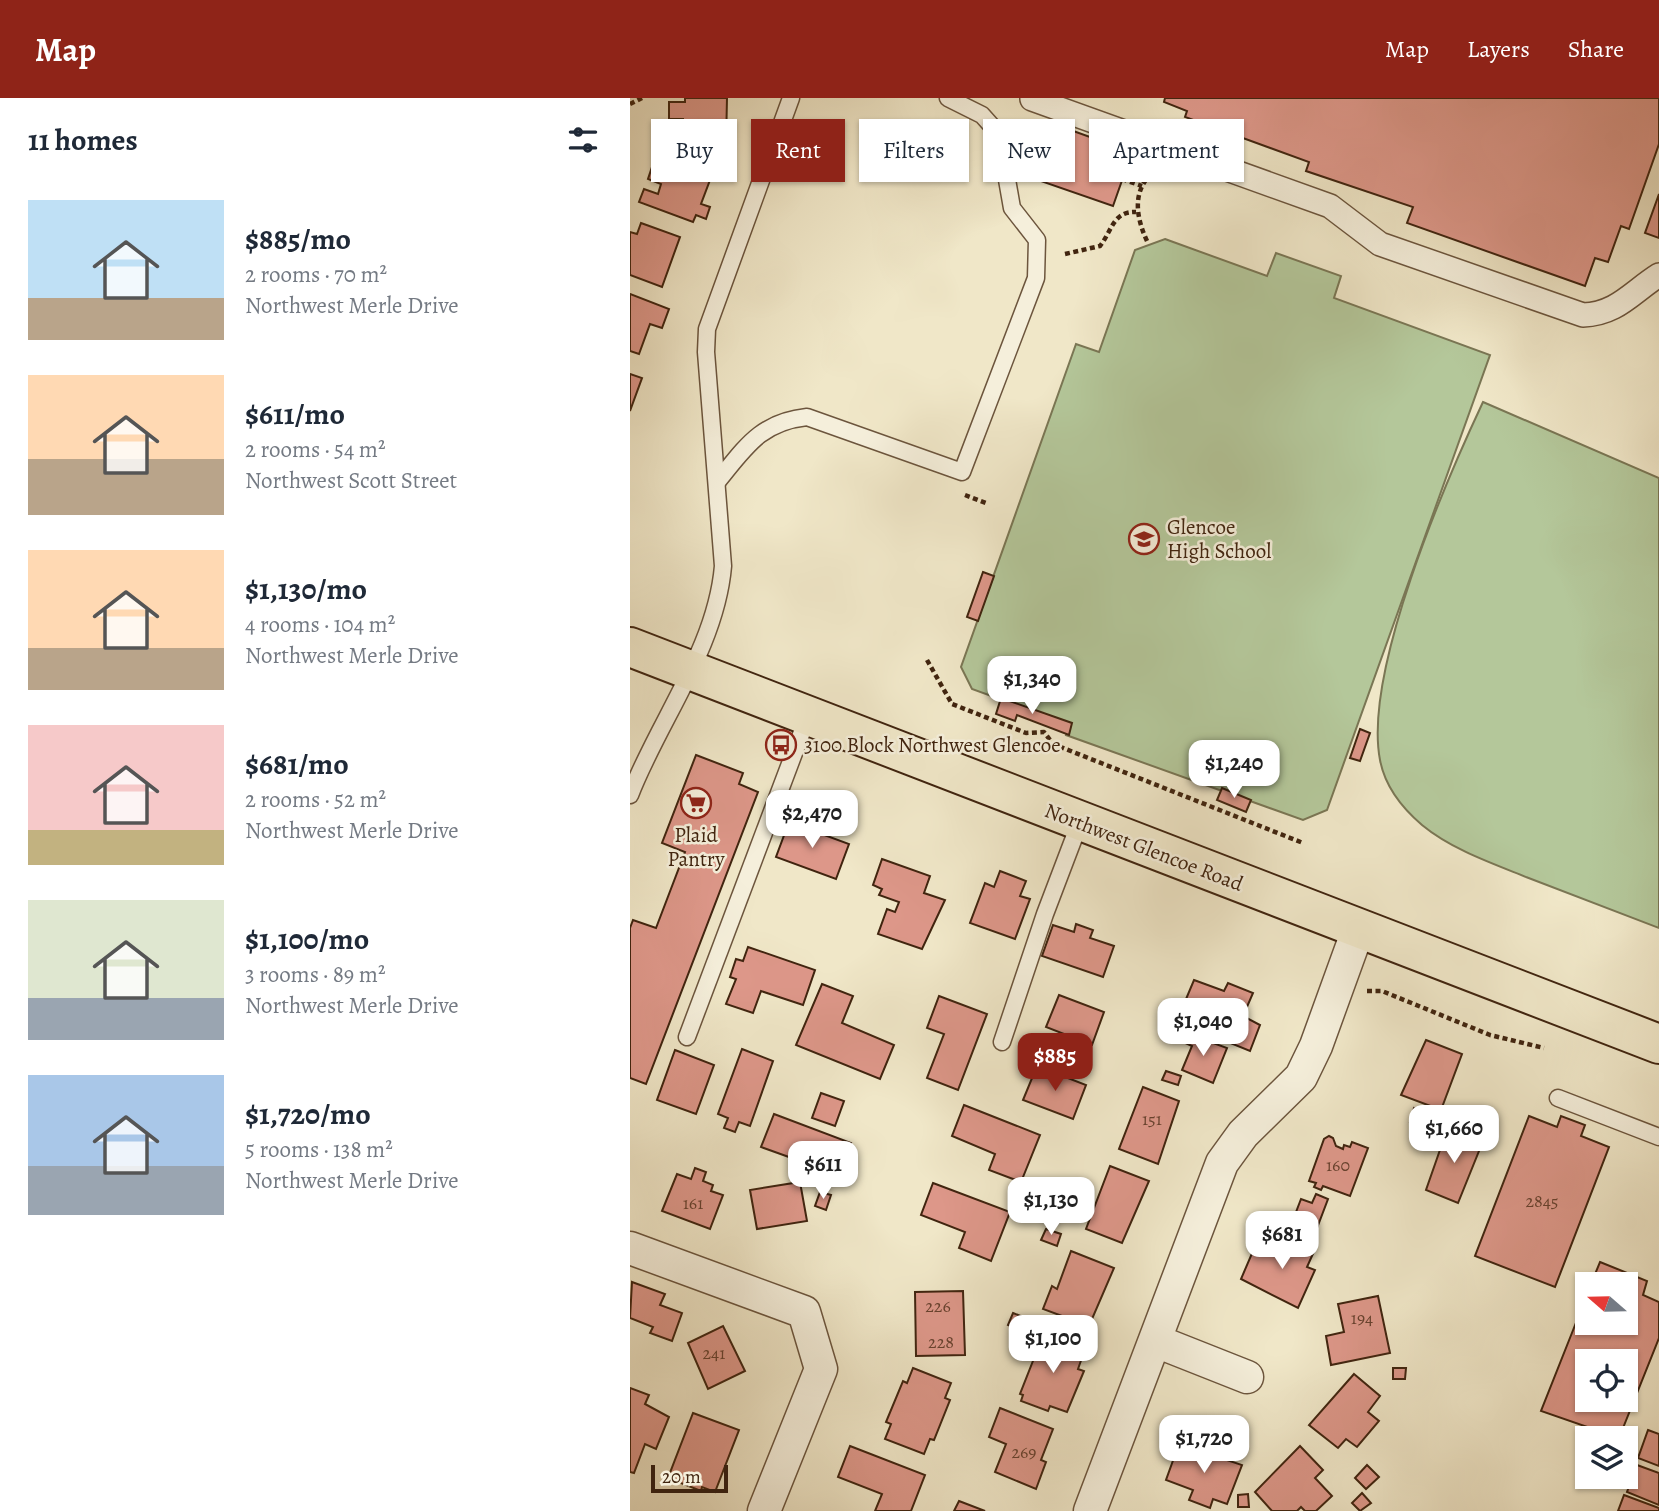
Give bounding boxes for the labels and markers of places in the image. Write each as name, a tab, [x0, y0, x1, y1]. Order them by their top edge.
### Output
place label: Glencoe High School	[1167, 513, 1271, 565]
school or university icon: Glencoe High School	[1127, 522, 1161, 556]
pin: $1,340	[975, 656, 1089, 716]
bus stop icon: 3100 Block Northwest Glencoe	[764, 728, 798, 762]
place label: 3100 Block Northwest Glencoe	[804, 731, 1061, 759]
pin: $1,240	[1177, 740, 1291, 800]
supermarket icon: Plaid Pantry	[679, 786, 713, 820]
pin: $2,470	[755, 790, 869, 850]
place label: Plaid Pantry	[667, 821, 725, 873]
pin: $1,040	[1146, 998, 1260, 1058]
pin: $885	[1014, 1034, 1096, 1093]
pin: $1,660	[1397, 1105, 1511, 1165]
pin: $611	[782, 1142, 864, 1201]
pin: $1,130	[994, 1178, 1108, 1237]
pin: $681	[1241, 1212, 1323, 1271]
pin: $1,100	[996, 1316, 1110, 1375]
pin: $1,720	[1147, 1416, 1261, 1475]

